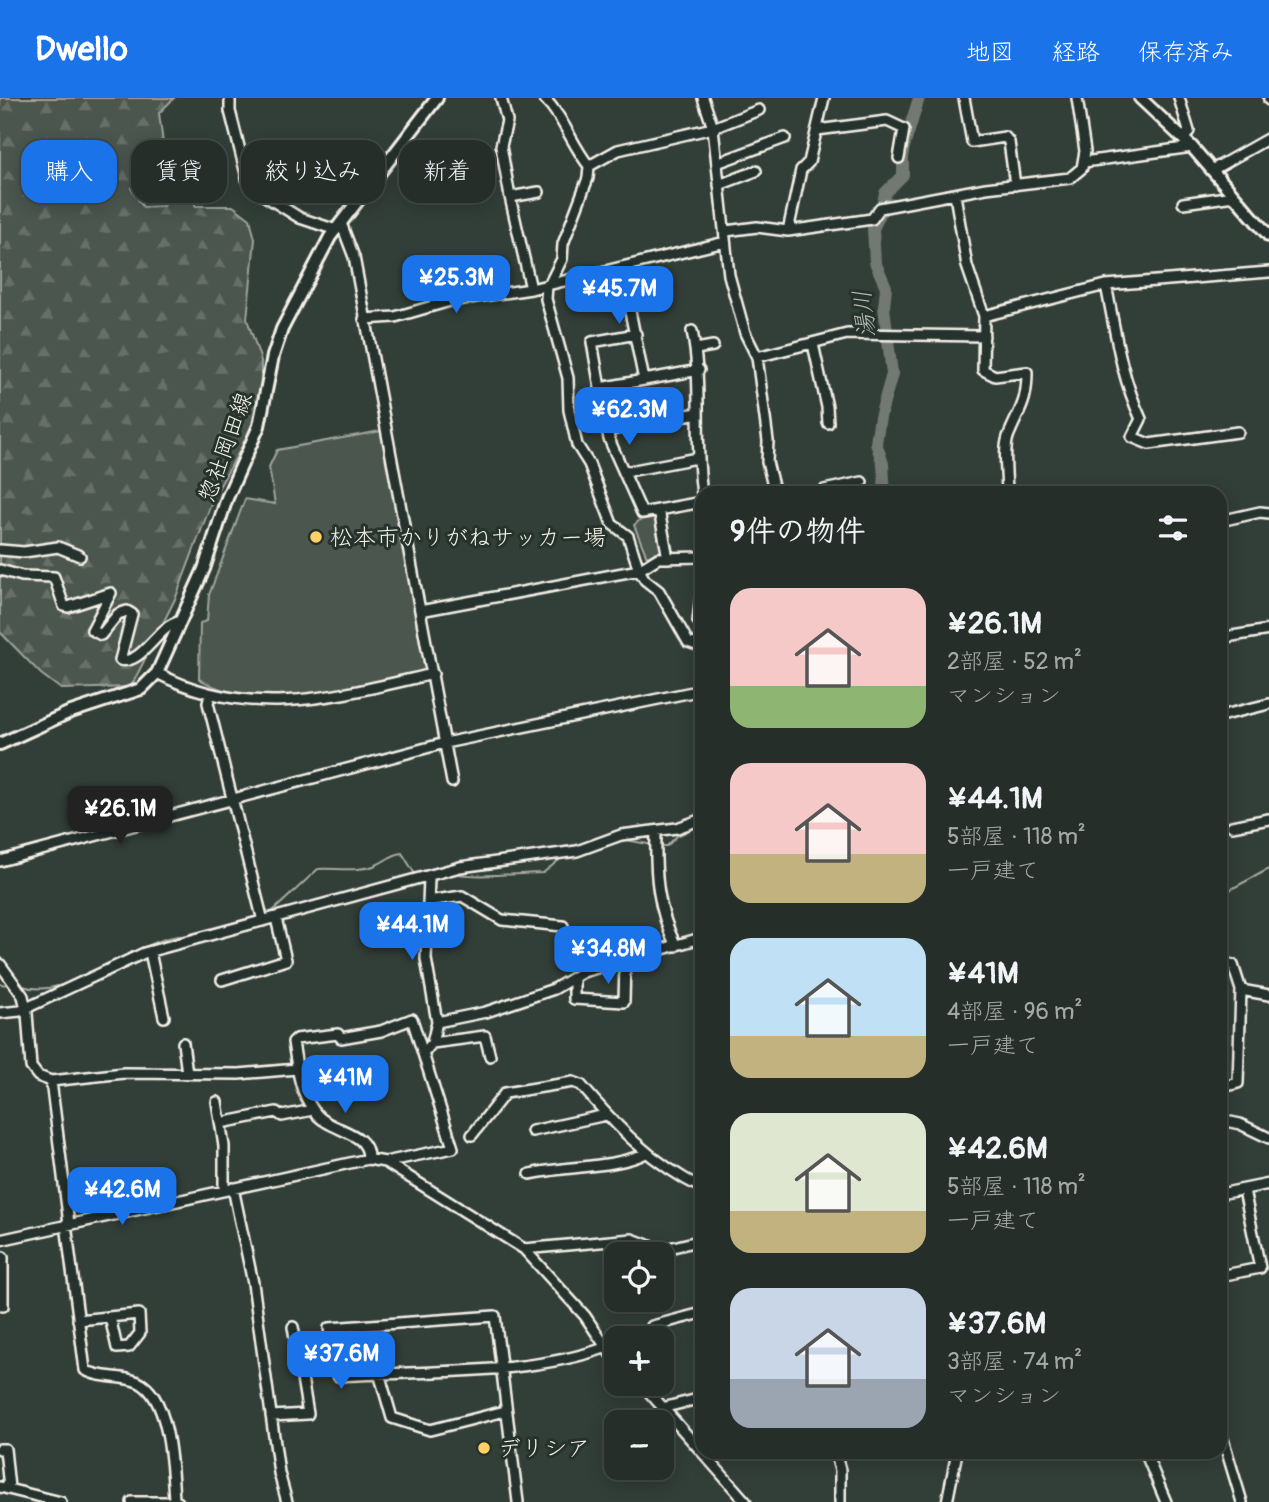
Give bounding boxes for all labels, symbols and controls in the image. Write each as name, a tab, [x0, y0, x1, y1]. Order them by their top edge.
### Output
text: Dwello	[35, 29, 128, 70]
text: 地図	[966, 38, 1014, 67]
text: 経路	[1052, 38, 1100, 67]
text: 保存済み	[1138, 38, 1234, 67]
chip: 購入	[21, 140, 117, 203]
chip: 賃貸	[131, 140, 227, 203]
chip: 絞り込み	[241, 140, 385, 203]
chip: 新着	[399, 140, 495, 203]
pin: ¥25.3M	[399, 256, 513, 315]
text: ¥25.3M	[418, 263, 494, 292]
pin: ¥45.7M	[562, 266, 676, 326]
text: ¥45.7M	[581, 274, 657, 303]
water label: 湯川	[848, 289, 881, 339]
street label: 惣社岡田線	[192, 388, 259, 506]
pin: ¥62.3M	[572, 388, 686, 447]
text: ¥62.3M	[591, 395, 667, 424]
icon: filters	[1154, 509, 1192, 547]
text: 9件の物件	[730, 513, 865, 550]
place label: 松本市かりがねサッカー場	[330, 523, 606, 552]
marker: 松本市かりがねサッカー場	[308, 529, 324, 545]
text: ¥26.1M	[947, 605, 1042, 642]
icon: home	[786, 616, 870, 700]
text: 2部屋 · 52 m²	[947, 647, 1082, 676]
text: マンション	[947, 681, 1061, 710]
text: ¥44.1M	[947, 780, 1043, 817]
pin: ¥26.1M	[63, 786, 177, 846]
icon: home	[786, 791, 870, 875]
text: ¥26.1M	[84, 794, 156, 823]
text: 5部屋 · 118 m²	[947, 822, 1086, 851]
text: 一戸建て	[947, 856, 1039, 885]
pin: ¥44.1M	[355, 902, 469, 962]
text: ¥44.1M	[375, 910, 449, 939]
pin: ¥34.8M	[551, 926, 665, 986]
text: ¥34.8M	[570, 934, 646, 963]
text: ¥41M	[947, 955, 1019, 992]
icon: home	[786, 966, 870, 1050]
text: 4部屋 · 96 m²	[947, 997, 1082, 1026]
text: 一戸建て	[947, 1031, 1039, 1060]
pin: ¥41M	[304, 1056, 386, 1115]
text: ¥41M	[318, 1063, 372, 1092]
text: ¥42.6M	[947, 1130, 1048, 1167]
icon: home	[786, 1141, 870, 1225]
pin: ¥42.6M	[65, 1168, 179, 1227]
text: 5部屋 · 118 m²	[947, 1172, 1086, 1201]
text: ¥42.6M	[83, 1175, 161, 1204]
text: 一戸建て	[947, 1206, 1039, 1235]
map controls	[604, 1242, 674, 1480]
button: locate	[604, 1242, 674, 1312]
text: ¥37.6M	[947, 1305, 1046, 1342]
icon: home	[786, 1316, 870, 1400]
button: +	[604, 1326, 674, 1396]
pin: ¥37.6M	[284, 1332, 398, 1391]
text: ¥37.6M	[303, 1339, 379, 1368]
text: 3部屋 · 74 m²	[947, 1347, 1082, 1376]
text: マンション	[947, 1381, 1061, 1410]
button: −	[604, 1410, 674, 1480]
place label: デリシア	[498, 1434, 590, 1463]
marker: デリシア	[476, 1440, 492, 1456]

